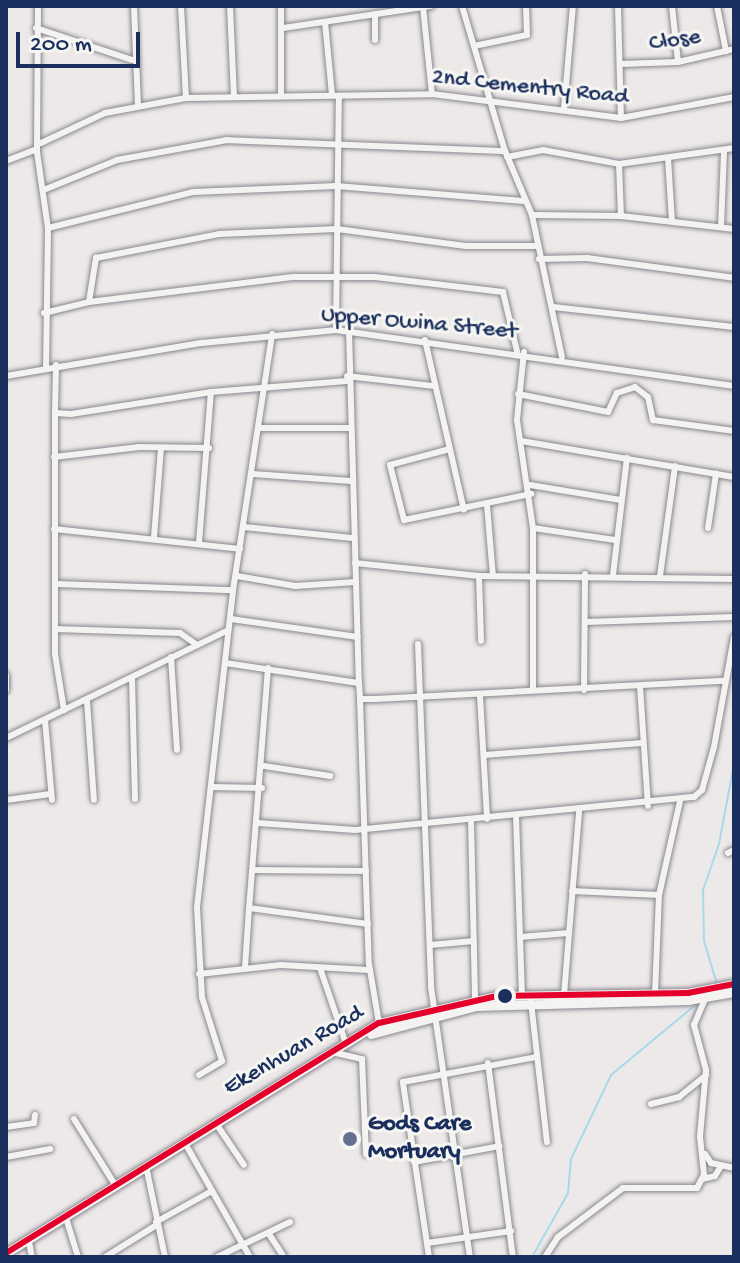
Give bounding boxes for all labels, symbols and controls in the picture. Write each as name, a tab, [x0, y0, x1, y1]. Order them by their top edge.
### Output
scale bar	[20, 16, 144, 66]
street label: Close	[647, 23, 703, 59]
text: 200 m	[30, 31, 92, 60]
street label: 2nd Cementry Road	[430, 63, 630, 113]
street label: Upper Owina Street	[320, 301, 518, 347]
unlabelled marker	[497, 988, 513, 1004]
street label: Ekenhuan Road	[219, 999, 369, 1103]
place label: Gods Care Mortuary	[368, 1111, 471, 1167]
marker: Gods Care Mortuary	[339, 1128, 361, 1150]

